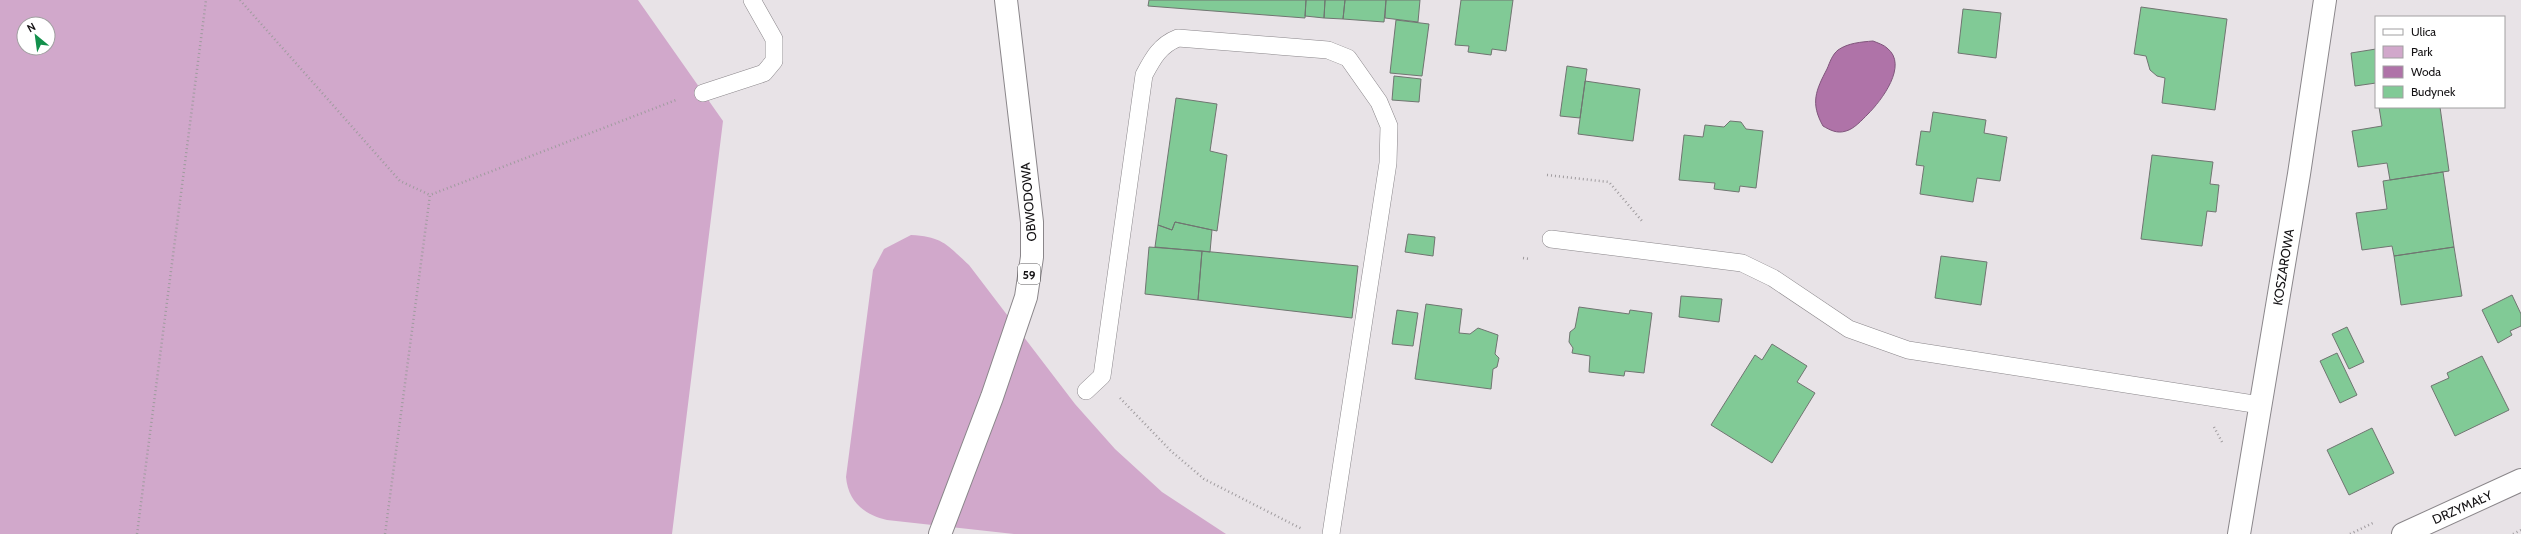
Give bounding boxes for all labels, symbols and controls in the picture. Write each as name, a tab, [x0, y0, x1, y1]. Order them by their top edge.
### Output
north arrow	[16, 16, 56, 56]
legend	[2375, 16, 2505, 108]
text: N	[24, 19, 38, 35]
text: Ulica	[2411, 24, 2436, 39]
text: Park	[2411, 44, 2433, 59]
text: Woda	[2411, 64, 2441, 79]
text: Budynek	[2411, 84, 2456, 99]
street label: OBWODOWA	[1017, 162, 1039, 242]
street label: KOSZAROWA	[2269, 228, 2297, 306]
road number: 59	[1018, 264, 1040, 284]
street label: DRZYMAŁY	[2430, 486, 2495, 527]

